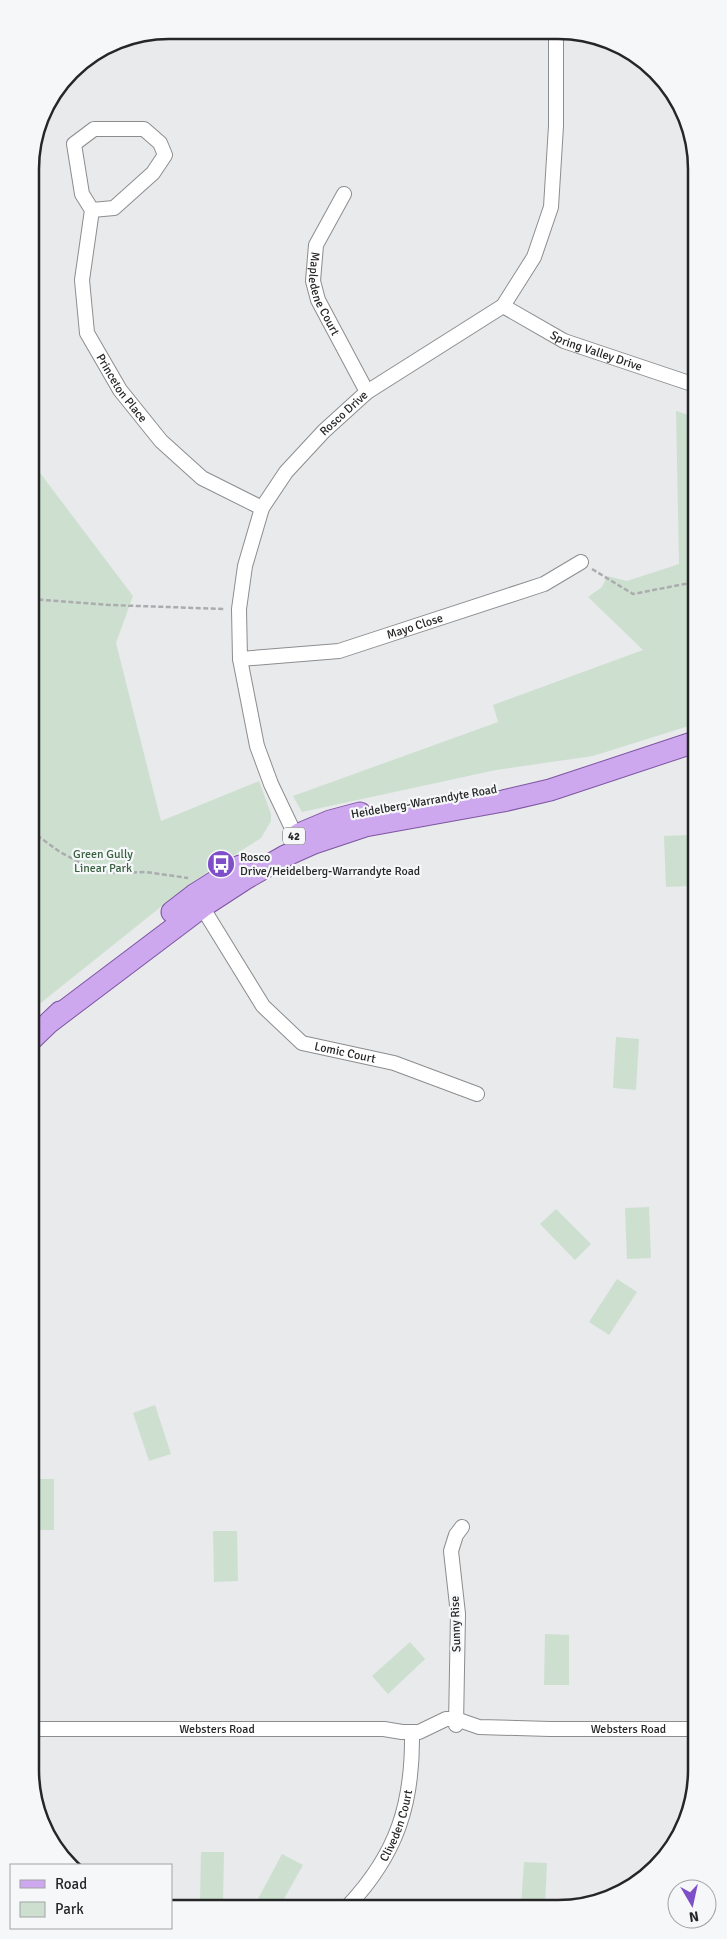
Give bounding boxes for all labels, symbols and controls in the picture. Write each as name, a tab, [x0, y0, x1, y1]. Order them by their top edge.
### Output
street label: Mapledene Court	[305, 251, 343, 338]
street label: Spring Valley Drive	[548, 327, 644, 374]
street label: Princeton Place	[93, 351, 151, 425]
street label: Rosco Drive	[316, 388, 371, 439]
street label: Mayo Close	[385, 610, 445, 642]
street label: Heidelberg-Warrandyte Road	[350, 782, 498, 822]
road number: 42	[283, 828, 305, 844]
park label: Green Gully Linear Park	[73, 847, 133, 876]
bus stop icon: Rosco Drive/Heidelberg-Warrandyte Road	[206, 849, 236, 879]
place label: Rosco Drive/Heidelberg-Warrandyte Road	[240, 850, 420, 879]
street label: Lomic Court	[313, 1038, 377, 1066]
street label: Sunny Rise	[448, 1596, 464, 1652]
street label: Websters Road	[179, 1722, 255, 1737]
street label: Websters Road	[591, 1722, 666, 1737]
street label: Cliveden Court	[376, 1789, 416, 1864]
legend	[10, 1864, 172, 1929]
text: Road	[55, 1875, 87, 1893]
north arrow	[667, 1879, 717, 1929]
text: Park	[55, 1900, 84, 1918]
text: N	[688, 1907, 700, 1926]

